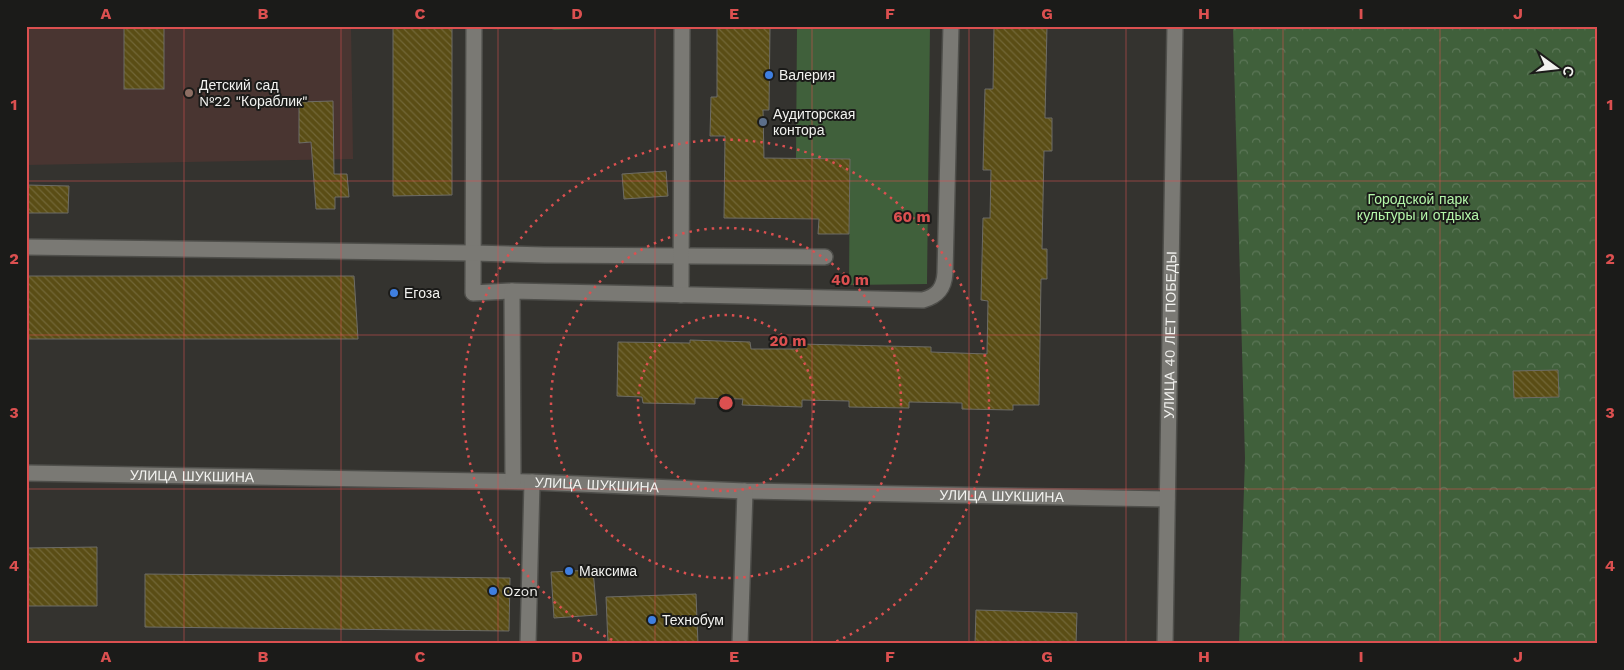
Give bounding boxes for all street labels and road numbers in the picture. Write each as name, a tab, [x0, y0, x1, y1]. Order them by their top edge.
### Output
street label: УЛИЦА 40 ЛЕТ ПОБЕДЫ	[1161, 251, 1179, 419]
street label: УЛИЦА ШУКШИНА	[130, 467, 255, 485]
street label: УЛИЦА ШУКШИНА	[534, 474, 660, 495]
street label: УЛИЦА ШУКШИНА	[939, 487, 1065, 505]

